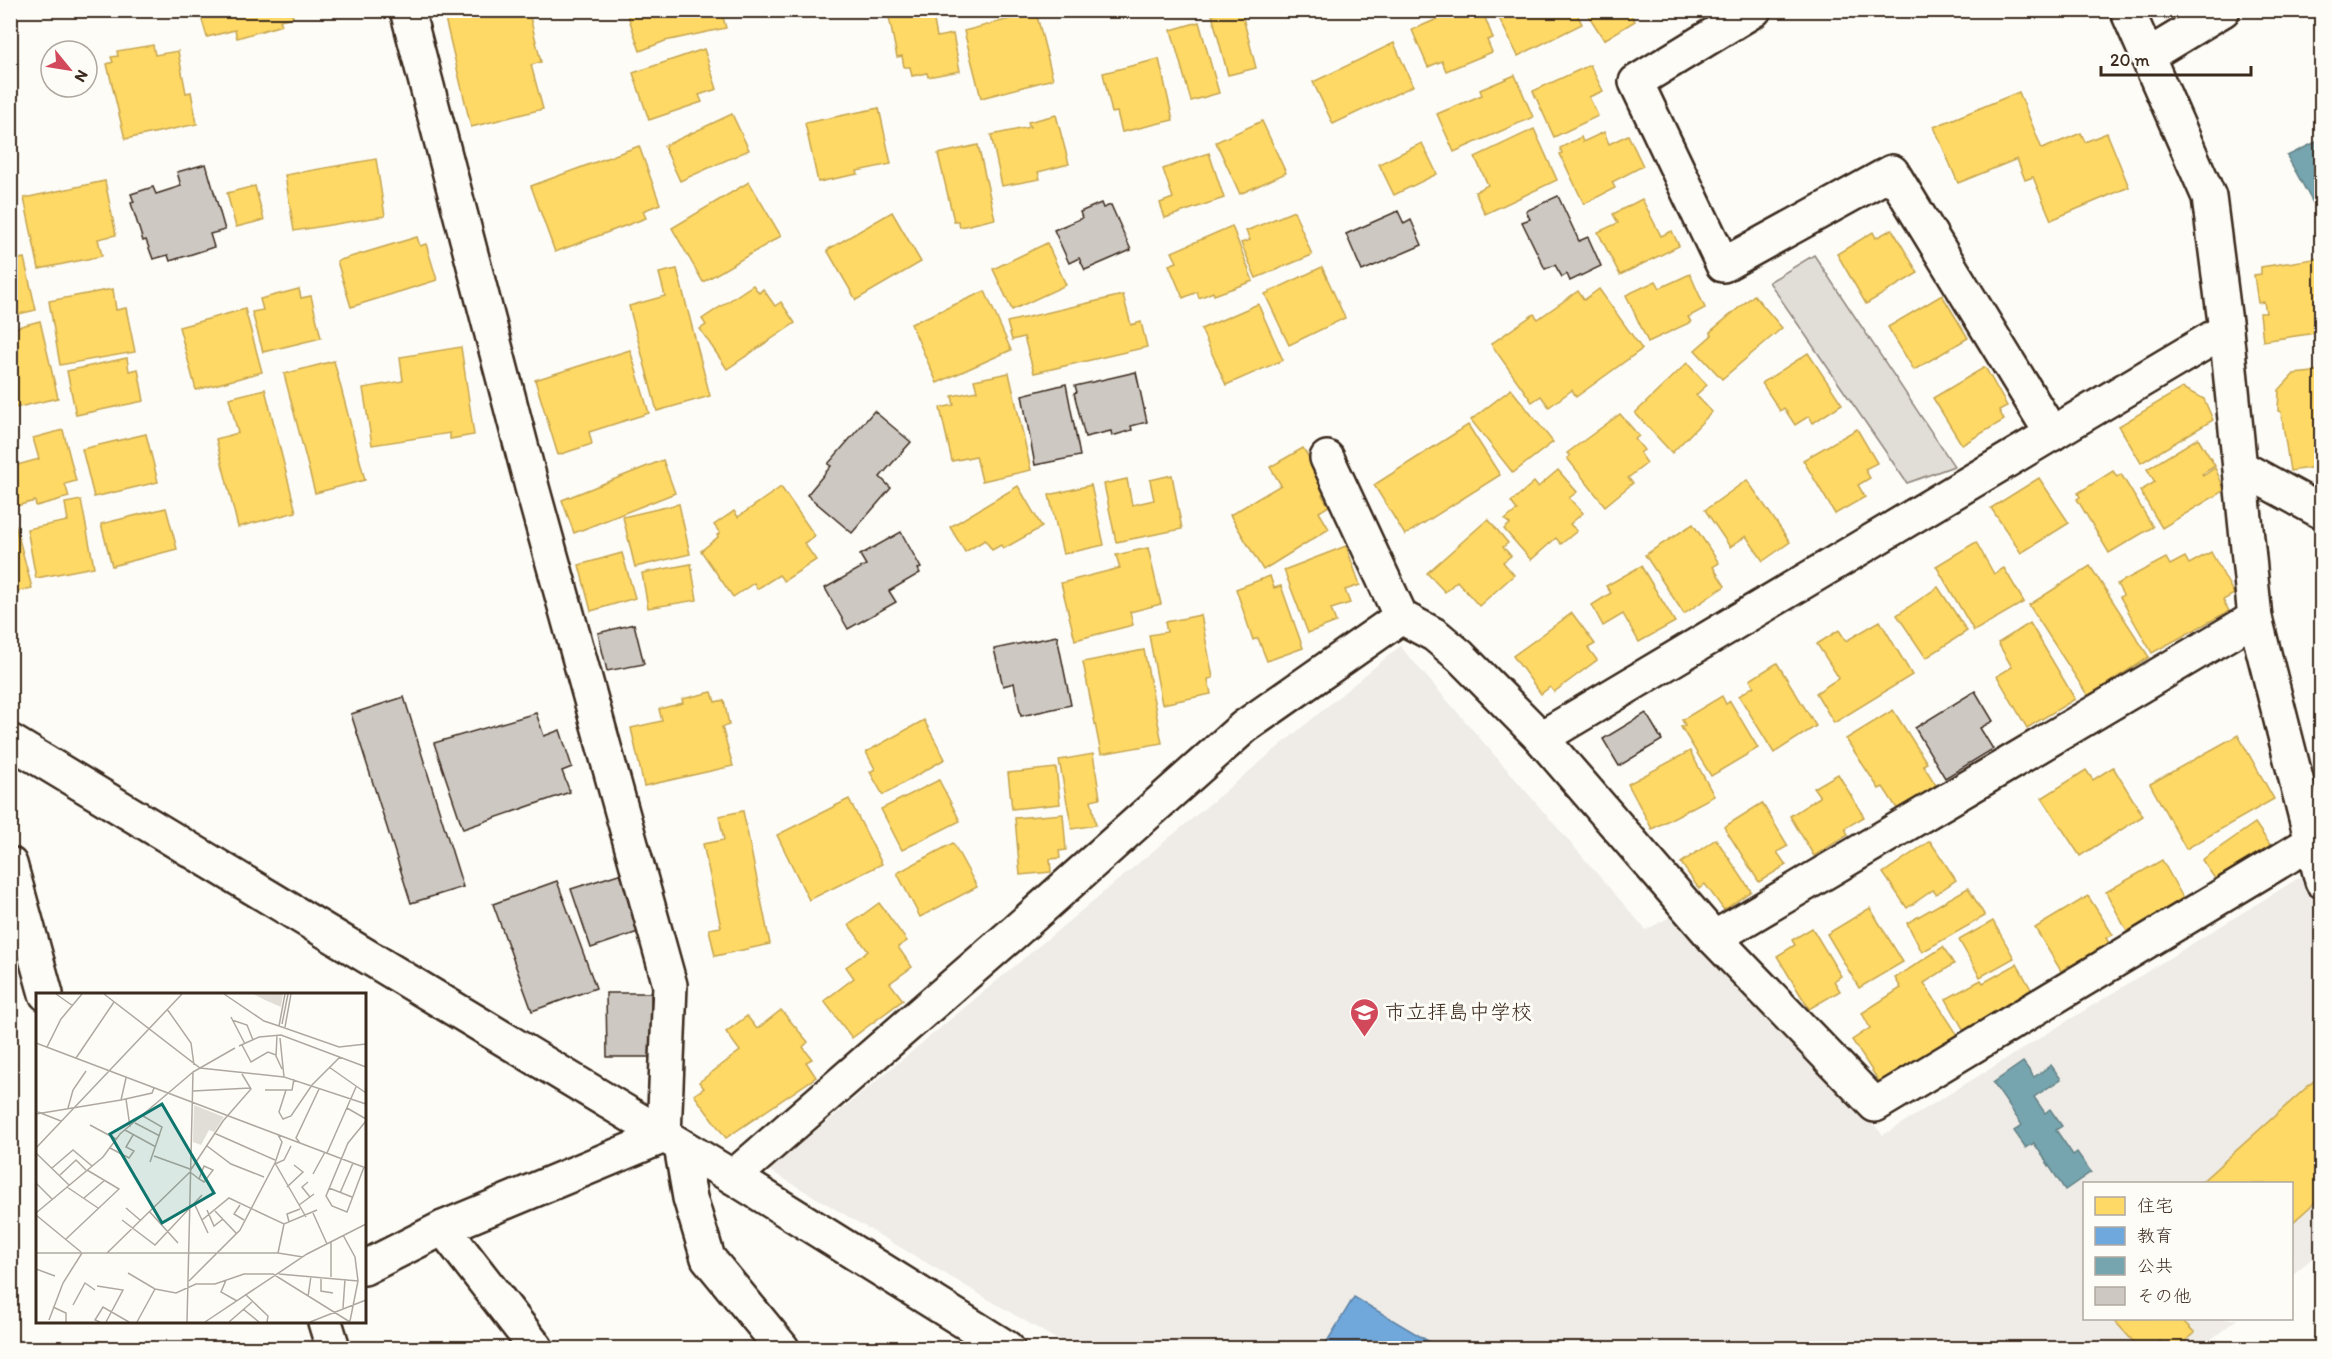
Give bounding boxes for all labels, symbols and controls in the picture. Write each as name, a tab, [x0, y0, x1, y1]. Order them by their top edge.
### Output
north arrow	[39, 39, 99, 99]
scale bar	[2101, 39, 2251, 77]
text: 20 m	[2110, 49, 2150, 71]
text: N	[71, 67, 92, 86]
inset map	[36, 993, 366, 1323]
school or university icon: 市立拝島中学校	[1348, 996, 1380, 1038]
place label: 市立拝島中学校	[1385, 999, 1532, 1024]
legend	[2083, 1182, 2293, 1320]
text: 住宅	[2137, 1195, 2173, 1217]
text: 教育	[2137, 1225, 2173, 1247]
text: 公共	[2137, 1255, 2173, 1277]
text: その他	[2137, 1285, 2191, 1307]

